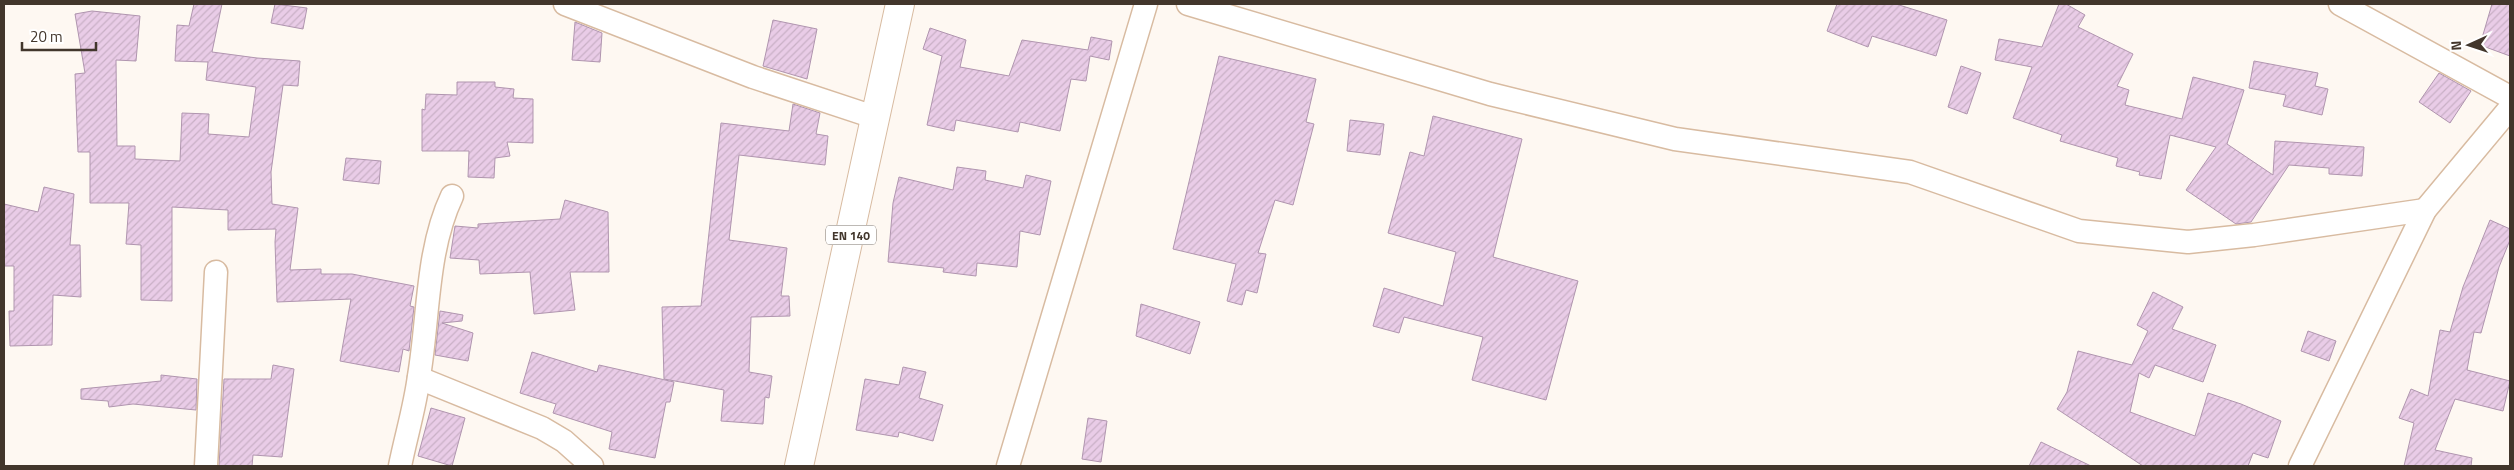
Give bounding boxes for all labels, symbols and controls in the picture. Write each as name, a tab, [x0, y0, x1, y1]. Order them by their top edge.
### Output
scale bar	[22, 20, 96, 52]
north arrow	[2444, 20, 2494, 70]
text: 20 m	[30, 25, 63, 48]
text: N	[2445, 40, 2466, 51]
road number: EN 140	[826, 226, 876, 244]

